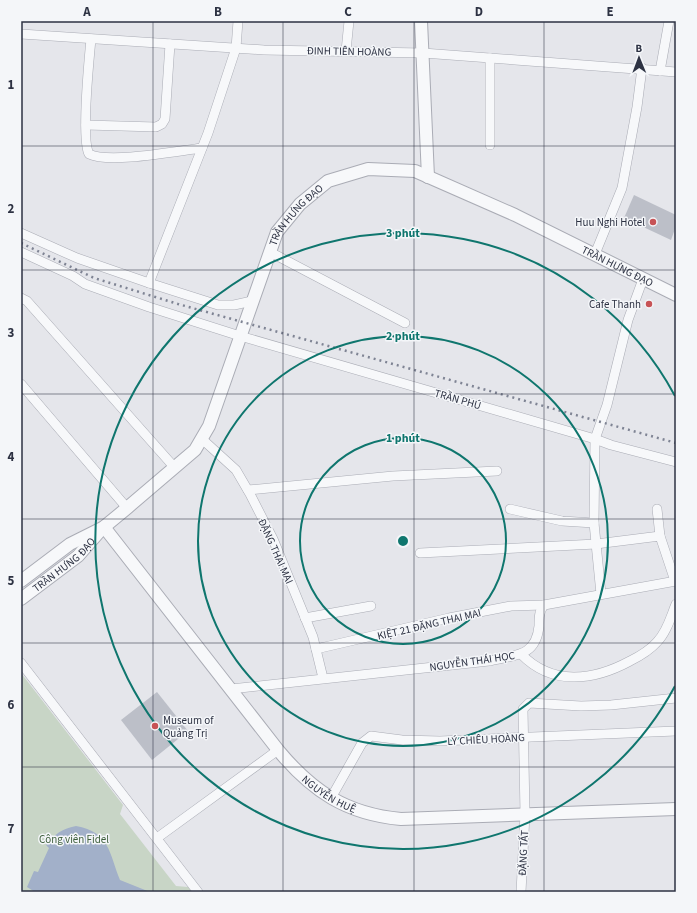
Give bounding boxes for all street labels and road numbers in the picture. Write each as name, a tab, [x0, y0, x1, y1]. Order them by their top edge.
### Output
street label: ĐINH TIÊN HOÀNG	[307, 43, 392, 60]
street label: TRẦN HƯNG ĐẠO	[266, 181, 327, 248]
street label: TRẦN HƯNG ĐẠO	[579, 242, 656, 290]
street label: TRẦN PHÚ	[433, 386, 483, 413]
street label: ĐẶNG THAI MAI	[254, 516, 297, 586]
street label: TRẦN HƯNG ĐẠO	[30, 534, 99, 596]
street label: KIỆT 21 ĐẶNG THAI MAI	[376, 605, 483, 644]
street label: NGUYỄN THÁI HỌC	[428, 647, 516, 675]
street label: LÝ CHIÊU HOÀNG	[447, 730, 525, 749]
street label: NGUYỄN HUỆ	[298, 772, 358, 817]
street label: ĐẶNG TẤT	[515, 830, 532, 876]

